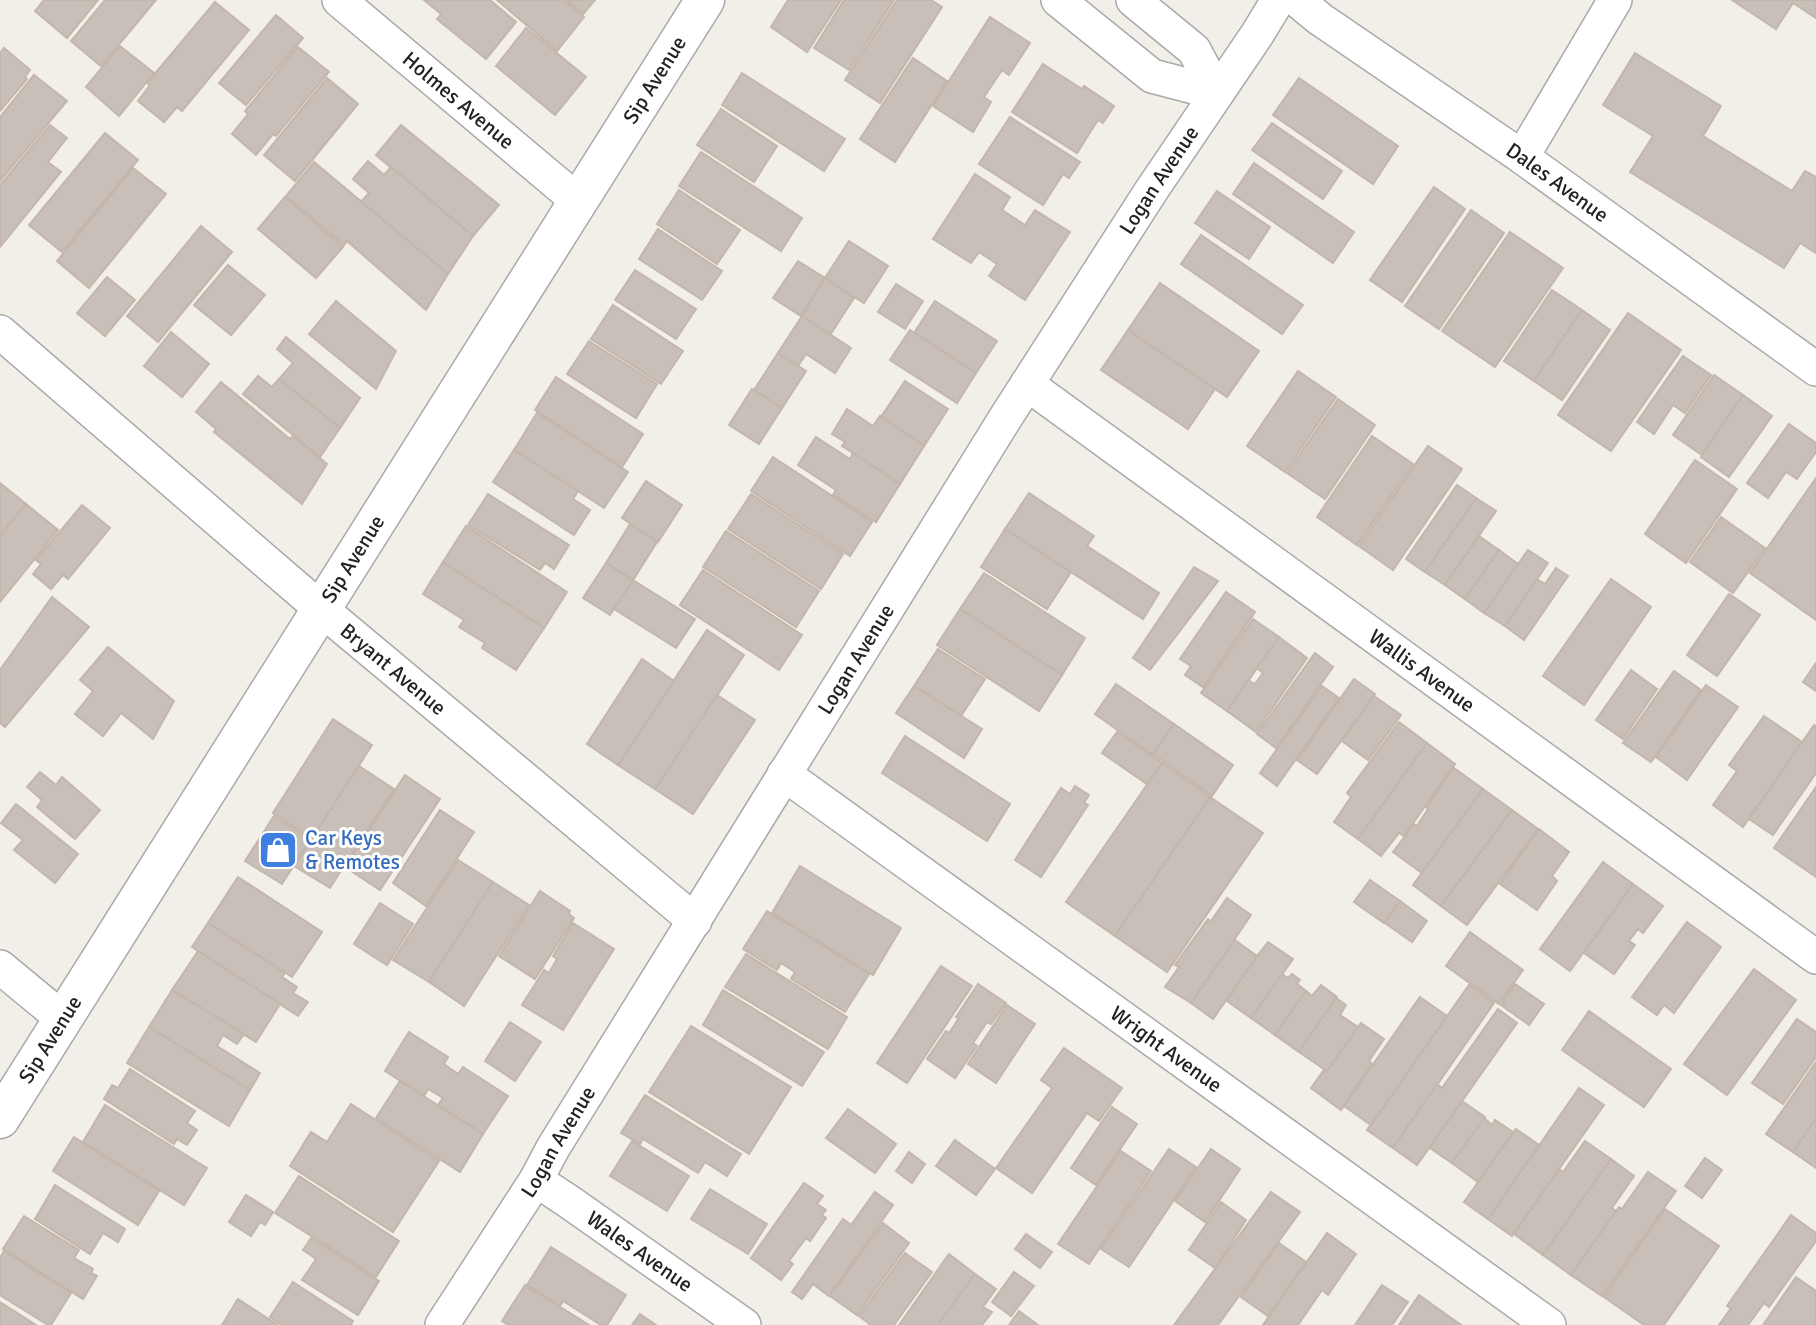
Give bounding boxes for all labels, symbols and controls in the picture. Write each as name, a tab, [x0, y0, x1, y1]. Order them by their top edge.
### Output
street label: Sip Avenue	[617, 31, 692, 129]
street label: Holmes Avenue	[397, 46, 520, 155]
street label: Logan Avenue	[1114, 121, 1204, 239]
street label: Dales Avenue	[1501, 137, 1614, 228]
street label: Sip Avenue	[316, 510, 390, 608]
street label: Logan Avenue	[812, 599, 900, 719]
street label: Bryant Avenue	[335, 618, 451, 721]
street label: Wallis Avenue	[1364, 624, 1480, 718]
place label: Car Keys & Remotes	[305, 825, 400, 875]
shop icon: Car Keys & Remotes	[257, 829, 299, 871]
street label: Sip Avenue	[13, 991, 87, 1088]
street label: Wright Avenue	[1105, 1000, 1227, 1098]
street label: Logan Avenue	[515, 1081, 601, 1202]
street label: Wales Avenue	[582, 1205, 698, 1298]

